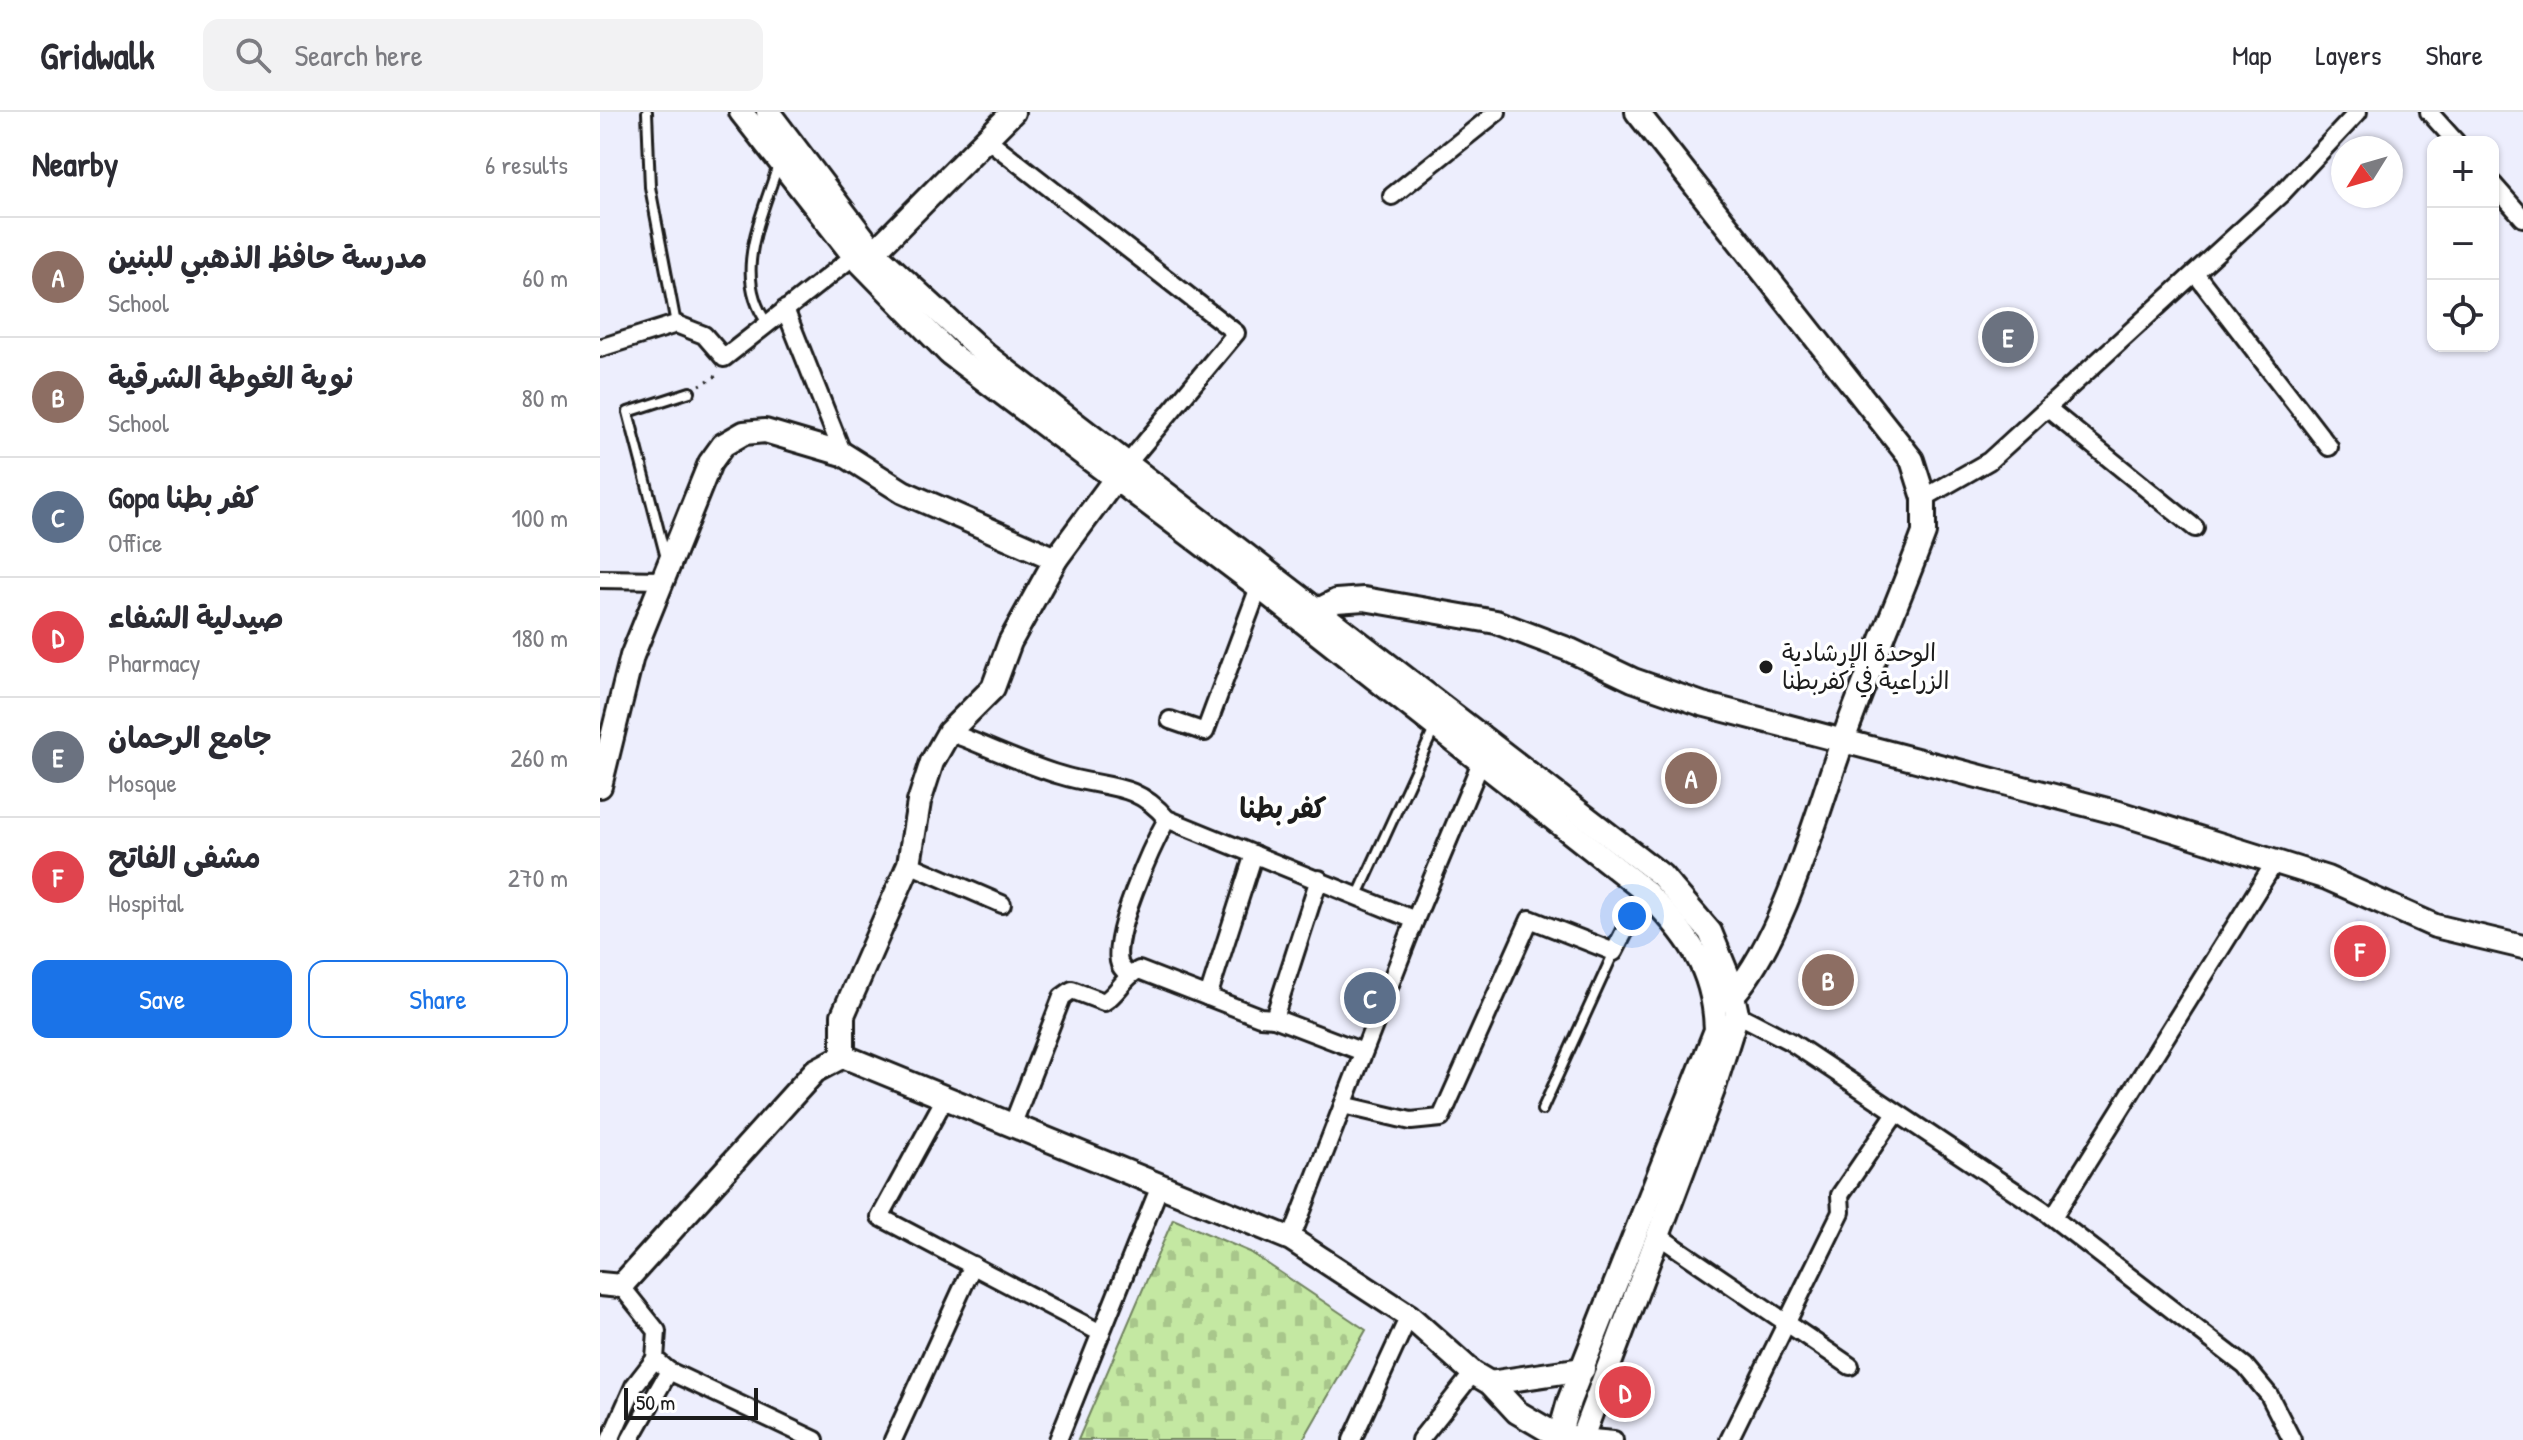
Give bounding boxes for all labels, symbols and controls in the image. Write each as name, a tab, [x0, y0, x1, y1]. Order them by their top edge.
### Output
search box	[203, 19, 763, 91]
text: Gridwalk	[40, 29, 155, 81]
icon: search	[231, 33, 275, 77]
text: Search here	[295, 35, 423, 75]
text: Map	[2232, 36, 2272, 74]
text: Layers	[2316, 36, 2381, 74]
text: Share	[2425, 36, 2483, 74]
north arrow	[2331, 136, 2403, 208]
map controls	[2427, 136, 2499, 352]
button: +	[2427, 136, 2499, 208]
text: Nearby	[32, 141, 118, 187]
text: 6 results	[485, 147, 568, 182]
button: −	[2427, 208, 2499, 280]
text: مدرسة حافظ الذهبي للبنين	[108, 237, 427, 277]
text: A	[52, 260, 64, 295]
text: 60 m	[522, 260, 568, 295]
button: locate	[2427, 280, 2499, 352]
text: School	[108, 285, 169, 320]
pin: E	[1982, 307, 2034, 367]
text: نوية الغوطة الشرقية	[108, 357, 353, 397]
text: B	[51, 380, 65, 415]
text: 80 m	[521, 380, 568, 415]
text: School	[108, 405, 169, 440]
text: Gopa كفر بطنا	[108, 477, 259, 517]
text: C	[51, 500, 65, 535]
text: 100 m	[512, 500, 568, 535]
text: Office	[108, 525, 162, 560]
text: صيدلية الشفاء	[108, 597, 284, 637]
text: D	[52, 620, 64, 655]
text: 180 m	[512, 620, 568, 655]
place label: الوحدة الإرشادية الزراعية في كفربطنا	[1782, 636, 1949, 698]
text: Pharmacy	[108, 645, 201, 680]
marker: الوحدة الإرشادية الزراعية في كفربطنا	[1757, 658, 1775, 676]
text: جامع الرحمان	[108, 717, 272, 757]
text: E	[52, 740, 64, 775]
text: 260 m	[510, 740, 568, 775]
pin: A	[1665, 748, 1717, 808]
text: Mosque	[108, 765, 177, 800]
district label: كفر بطنا	[1240, 789, 1327, 827]
text: مشفى الفاتح	[108, 837, 261, 877]
text: F	[53, 860, 63, 895]
text: 270 m	[508, 860, 568, 895]
text: Hospital	[108, 885, 184, 920]
your location	[1612, 896, 1652, 936]
pin: F	[2334, 921, 2386, 981]
pin: B	[1802, 950, 1854, 1010]
button: Save	[32, 960, 292, 1038]
button: Share	[308, 960, 568, 1038]
pin: C	[1344, 968, 1396, 1028]
pin: D	[1599, 1362, 1651, 1422]
scale bar	[624, 1384, 758, 1420]
text: 50 m	[636, 1387, 675, 1417]

